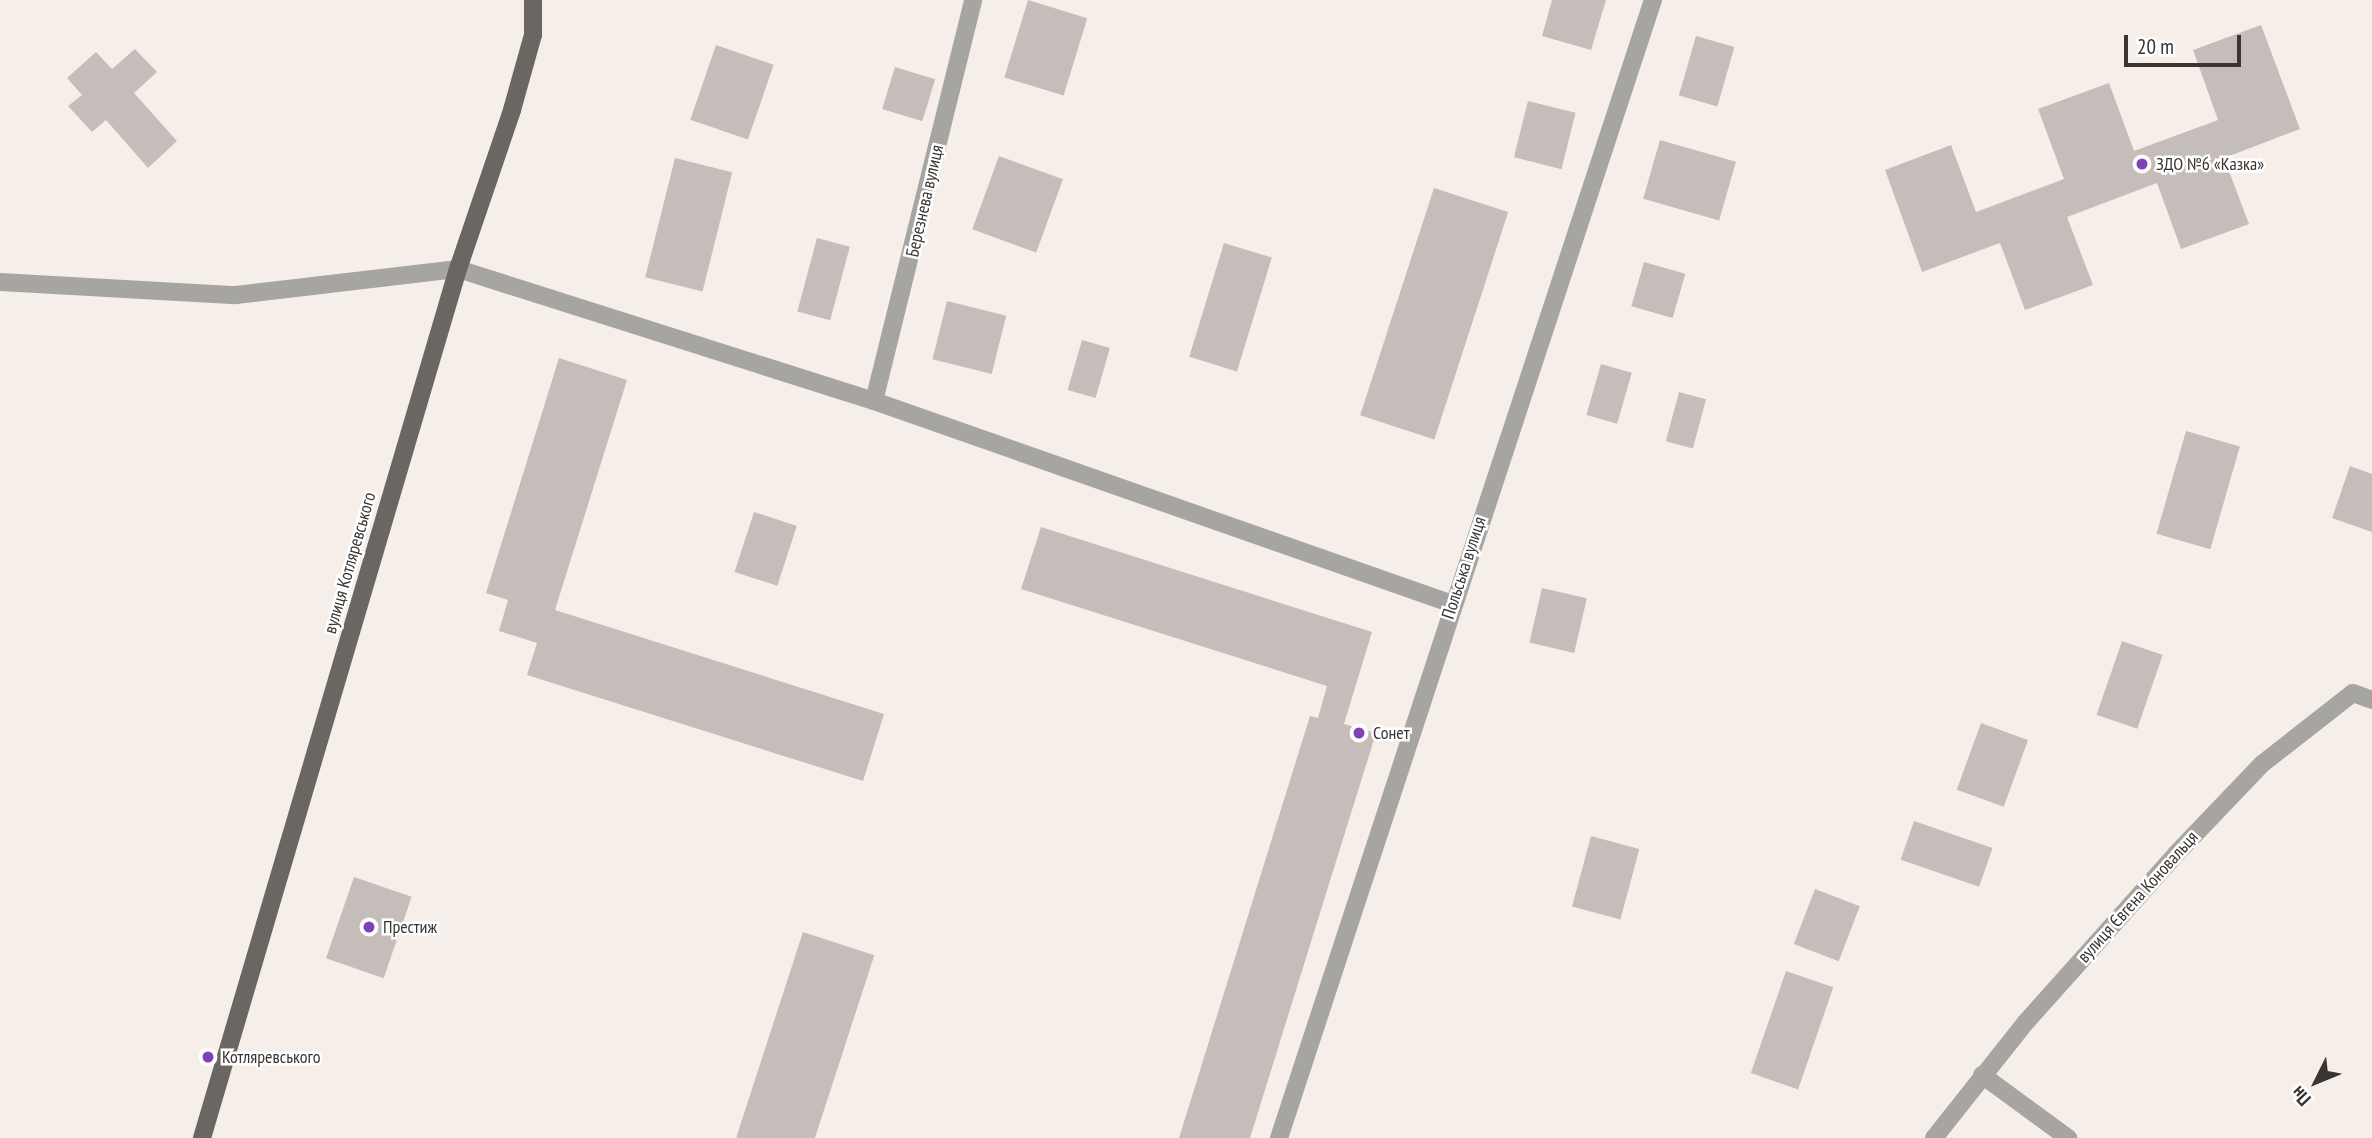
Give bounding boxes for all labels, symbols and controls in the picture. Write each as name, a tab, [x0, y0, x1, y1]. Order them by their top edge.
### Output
scale bar	[2127, 21, 2244, 65]
text: 20 m	[2137, 33, 2174, 60]
street label: Березнева вулиця	[902, 143, 948, 259]
place label: ЗДО №6 «Казка»	[2156, 153, 2264, 175]
marker: ЗДО №6 «Казка»	[2134, 156, 2150, 172]
street label: вулиця Котляревського	[319, 490, 381, 636]
street label: Польська вулиця	[1437, 514, 1491, 622]
place label: Сонет	[1373, 722, 1410, 744]
marker: Сонет	[1351, 725, 1367, 741]
street label: вулиця Євгена Коновальця	[2073, 827, 2203, 967]
place label: Престиж	[383, 916, 437, 938]
marker: Престиж	[361, 919, 377, 935]
place label: Котляревського	[222, 1046, 320, 1068]
north arrow	[2281, 1047, 2351, 1117]
marker: Котляревського	[200, 1049, 216, 1065]
text: Пн	[2286, 1081, 2316, 1111]

